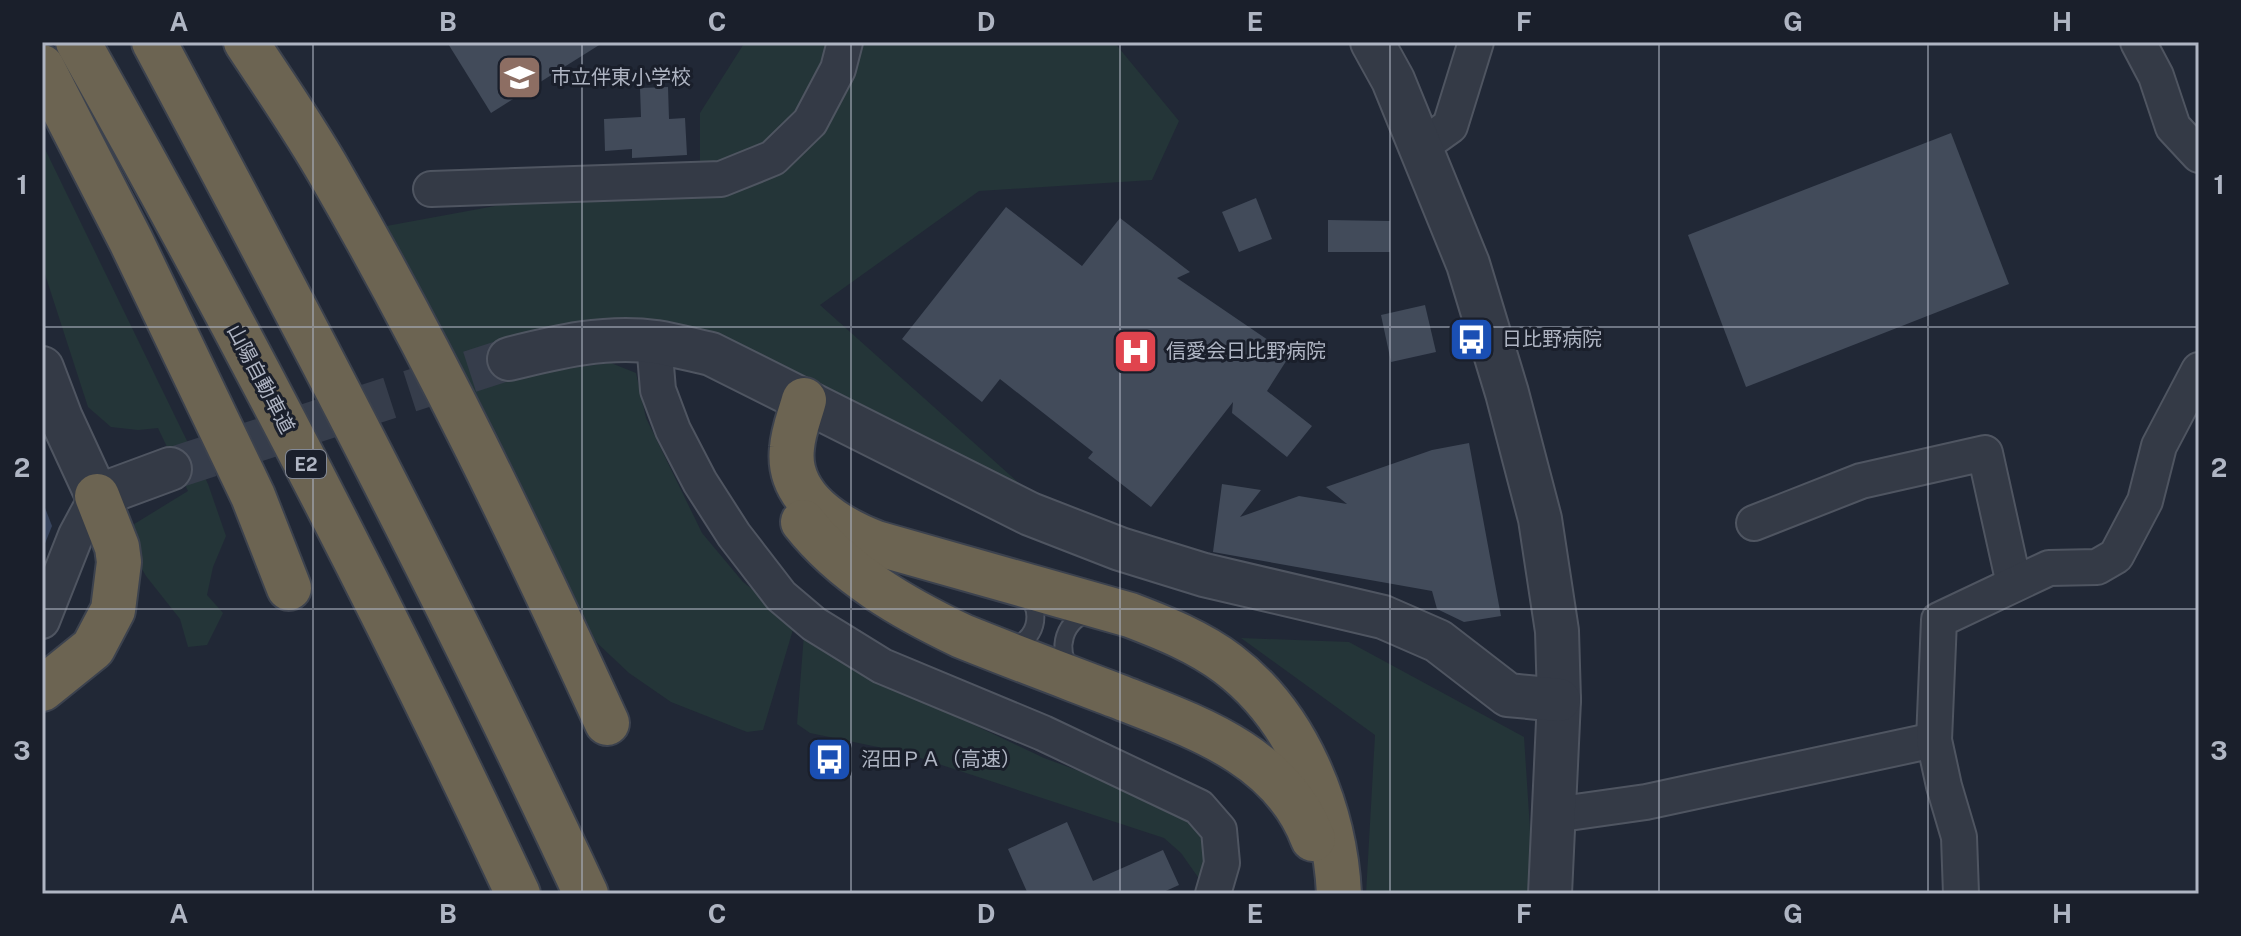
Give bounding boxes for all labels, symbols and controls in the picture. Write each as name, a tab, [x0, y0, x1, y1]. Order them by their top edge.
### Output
text: A	[170, 6, 189, 37]
text: B	[439, 6, 457, 37]
text: C	[708, 6, 726, 37]
text: D	[977, 6, 995, 37]
text: E	[1247, 6, 1263, 37]
text: F	[1516, 6, 1532, 37]
text: G	[1783, 6, 1803, 37]
text: H	[2052, 6, 2072, 37]
school or university icon: 市立伴東小学校	[496, 53, 544, 101]
place label: 市立伴東小学校	[551, 65, 691, 89]
text: 1	[16, 169, 28, 200]
text: 1	[2213, 169, 2225, 200]
bus stop icon: 日比野病院	[1447, 315, 1495, 363]
street label: 山陽自動車道	[222, 320, 300, 438]
hospital icon: 信愛会日比野病院	[1111, 327, 1159, 375]
place label: 日比野病院	[1502, 327, 1602, 351]
place label: 信愛会日比野病院	[1166, 339, 1326, 363]
road number: E2	[286, 450, 326, 478]
text: 2	[14, 452, 30, 483]
text: 2	[2211, 452, 2227, 483]
text: 3	[13, 735, 31, 766]
bus stop icon: 沼田ＰＡ（高速）	[806, 735, 854, 783]
text: 3	[2210, 735, 2228, 766]
place label: 沼田ＰＡ（高速）	[861, 747, 1021, 771]
text: A	[170, 898, 189, 929]
text: B	[439, 898, 457, 929]
text: C	[708, 898, 726, 929]
text: D	[977, 898, 995, 929]
text: E	[1247, 898, 1263, 929]
text: F	[1516, 898, 1532, 929]
text: G	[1783, 898, 1803, 929]
text: H	[2052, 898, 2072, 929]

